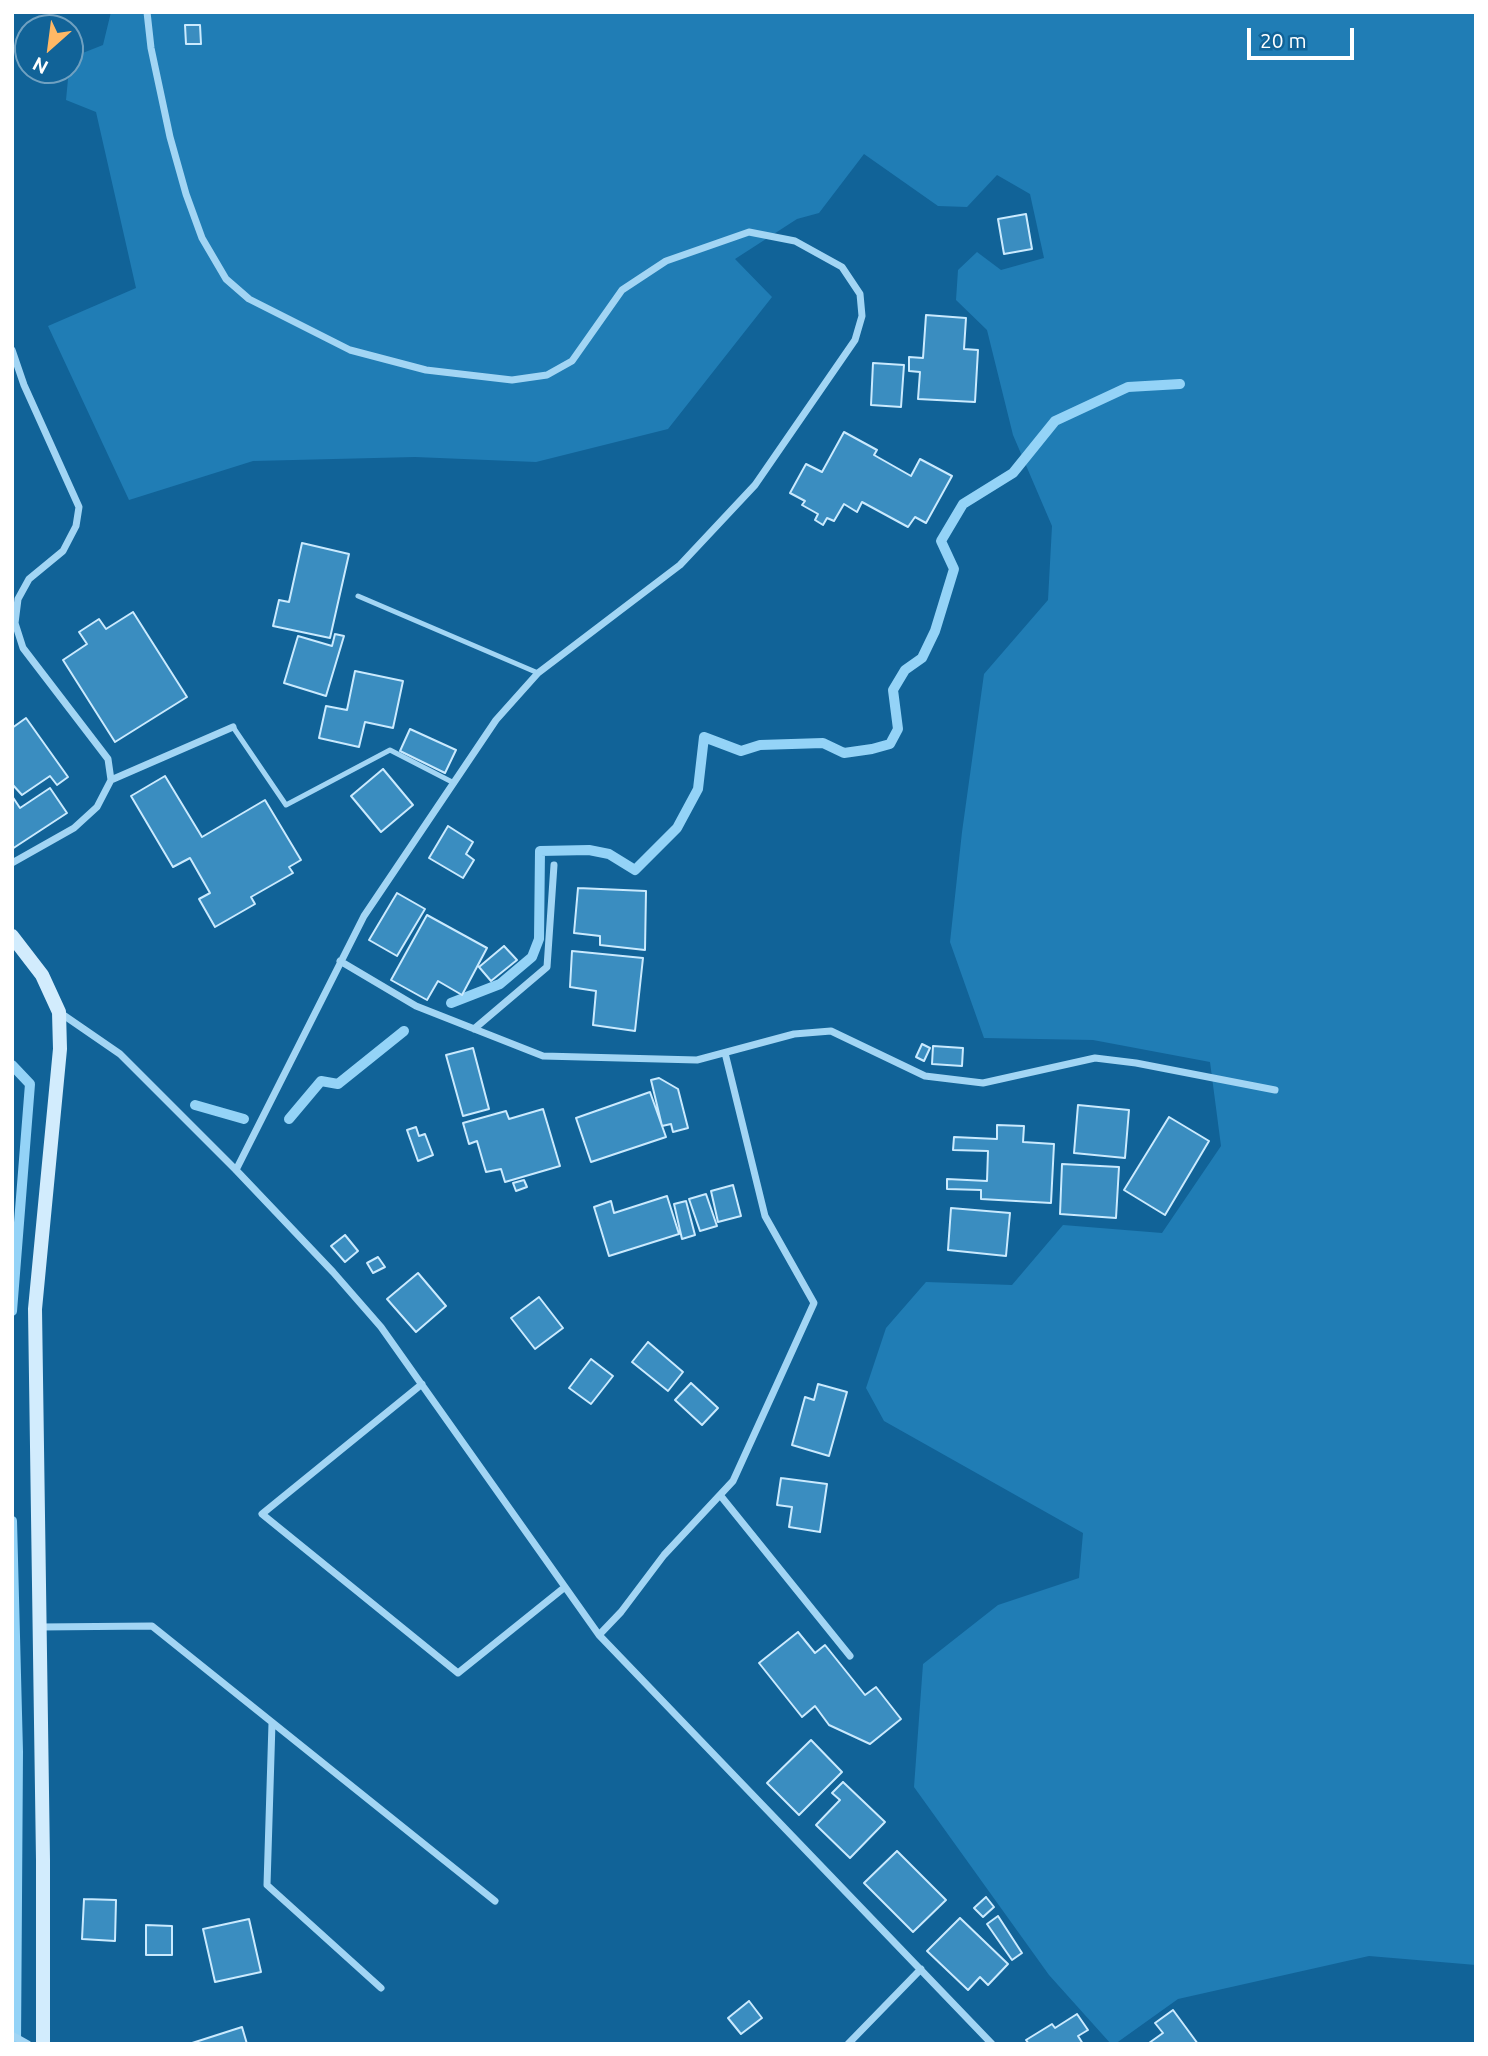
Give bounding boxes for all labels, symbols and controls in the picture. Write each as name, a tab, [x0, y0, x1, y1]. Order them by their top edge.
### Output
north arrow	[14, 14, 84, 84]
scale bar	[1250, 14, 1357, 58]
text: 20 m	[1260, 28, 1307, 52]
text: N	[29, 53, 52, 79]

